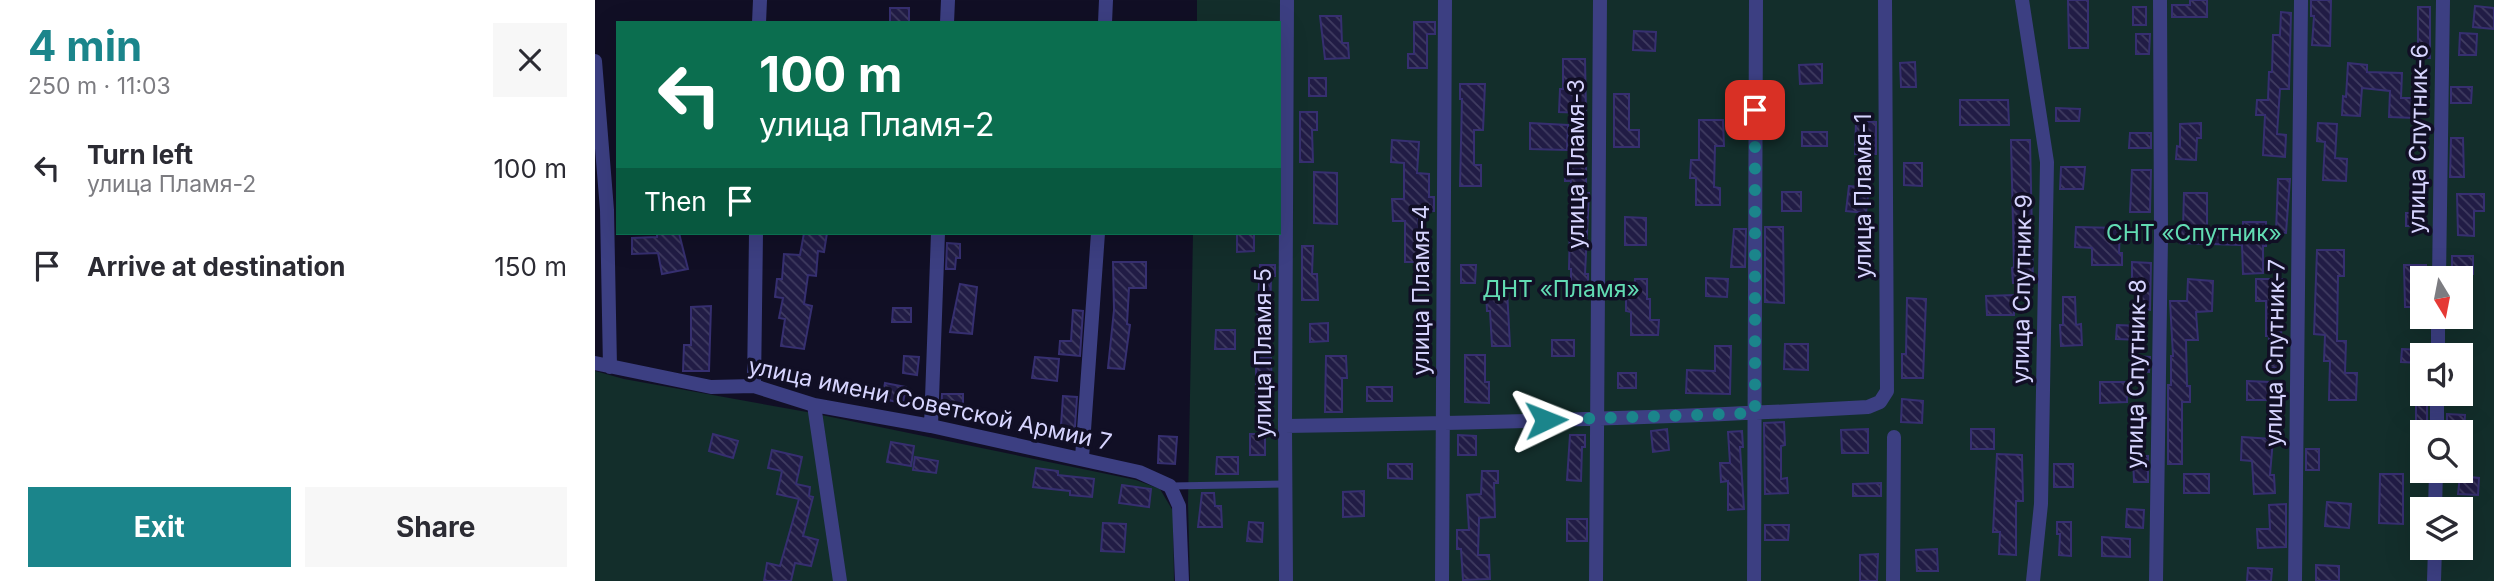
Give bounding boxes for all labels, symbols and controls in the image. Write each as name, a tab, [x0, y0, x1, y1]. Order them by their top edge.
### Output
text: 4 min	[28, 20, 142, 71]
button: close	[493, 23, 567, 97]
street label: улица Спутник-6	[2402, 44, 2434, 234]
text: 100 m	[759, 45, 903, 104]
icon: left	[644, 49, 735, 140]
text: 250 m · 11:03	[28, 72, 171, 100]
street label: улица Пламя-3	[1562, 79, 1590, 249]
pin	[1725, 80, 1785, 140]
icon: arrive	[1736, 91, 1774, 129]
text: улица Пламя-2	[759, 105, 995, 144]
street label: улица Пламя-1	[1849, 113, 1877, 279]
text: Turn left	[87, 139, 193, 170]
icon: left	[28, 149, 66, 187]
text: 100 m	[494, 153, 567, 184]
text: улица Пламя-2	[87, 170, 256, 198]
icon: arrive	[721, 182, 759, 220]
text: Then	[644, 186, 707, 217]
street label: улица Спутник-9	[2006, 194, 2038, 384]
street label: улица Пламя-4	[1407, 205, 1435, 375]
park label: СНТ «Спутник»	[2106, 219, 2282, 247]
icon: arrive	[28, 247, 66, 285]
text: Arrive at destination	[87, 251, 346, 282]
text: 150 m	[494, 251, 567, 282]
street label: улица Спутник-7	[2259, 259, 2291, 447]
north arrow	[2410, 266, 2473, 329]
map controls	[2410, 266, 2473, 560]
street label: улица Пламя-5	[1249, 268, 1277, 438]
park label: ДНТ «Пламя»	[1482, 275, 1640, 303]
street label: улица Спутник-8	[2120, 279, 2152, 469]
button: sound	[2410, 343, 2473, 406]
street label: улица имени Советской Армии 7	[746, 352, 1114, 456]
position arrow	[1509, 383, 1583, 457]
button: search	[2410, 420, 2473, 483]
button: Exit	[28, 487, 291, 567]
button: Share	[305, 487, 567, 567]
button: layers	[2410, 497, 2473, 560]

